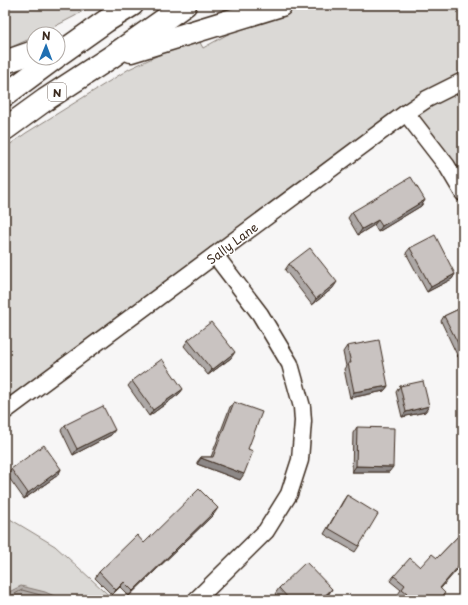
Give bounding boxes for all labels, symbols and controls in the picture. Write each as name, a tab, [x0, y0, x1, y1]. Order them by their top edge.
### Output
north arrow	[26, 26, 66, 66]
text: N	[42, 27, 51, 44]
road number: N	[48, 83, 66, 101]
street label: Sally Lane	[203, 218, 262, 268]

